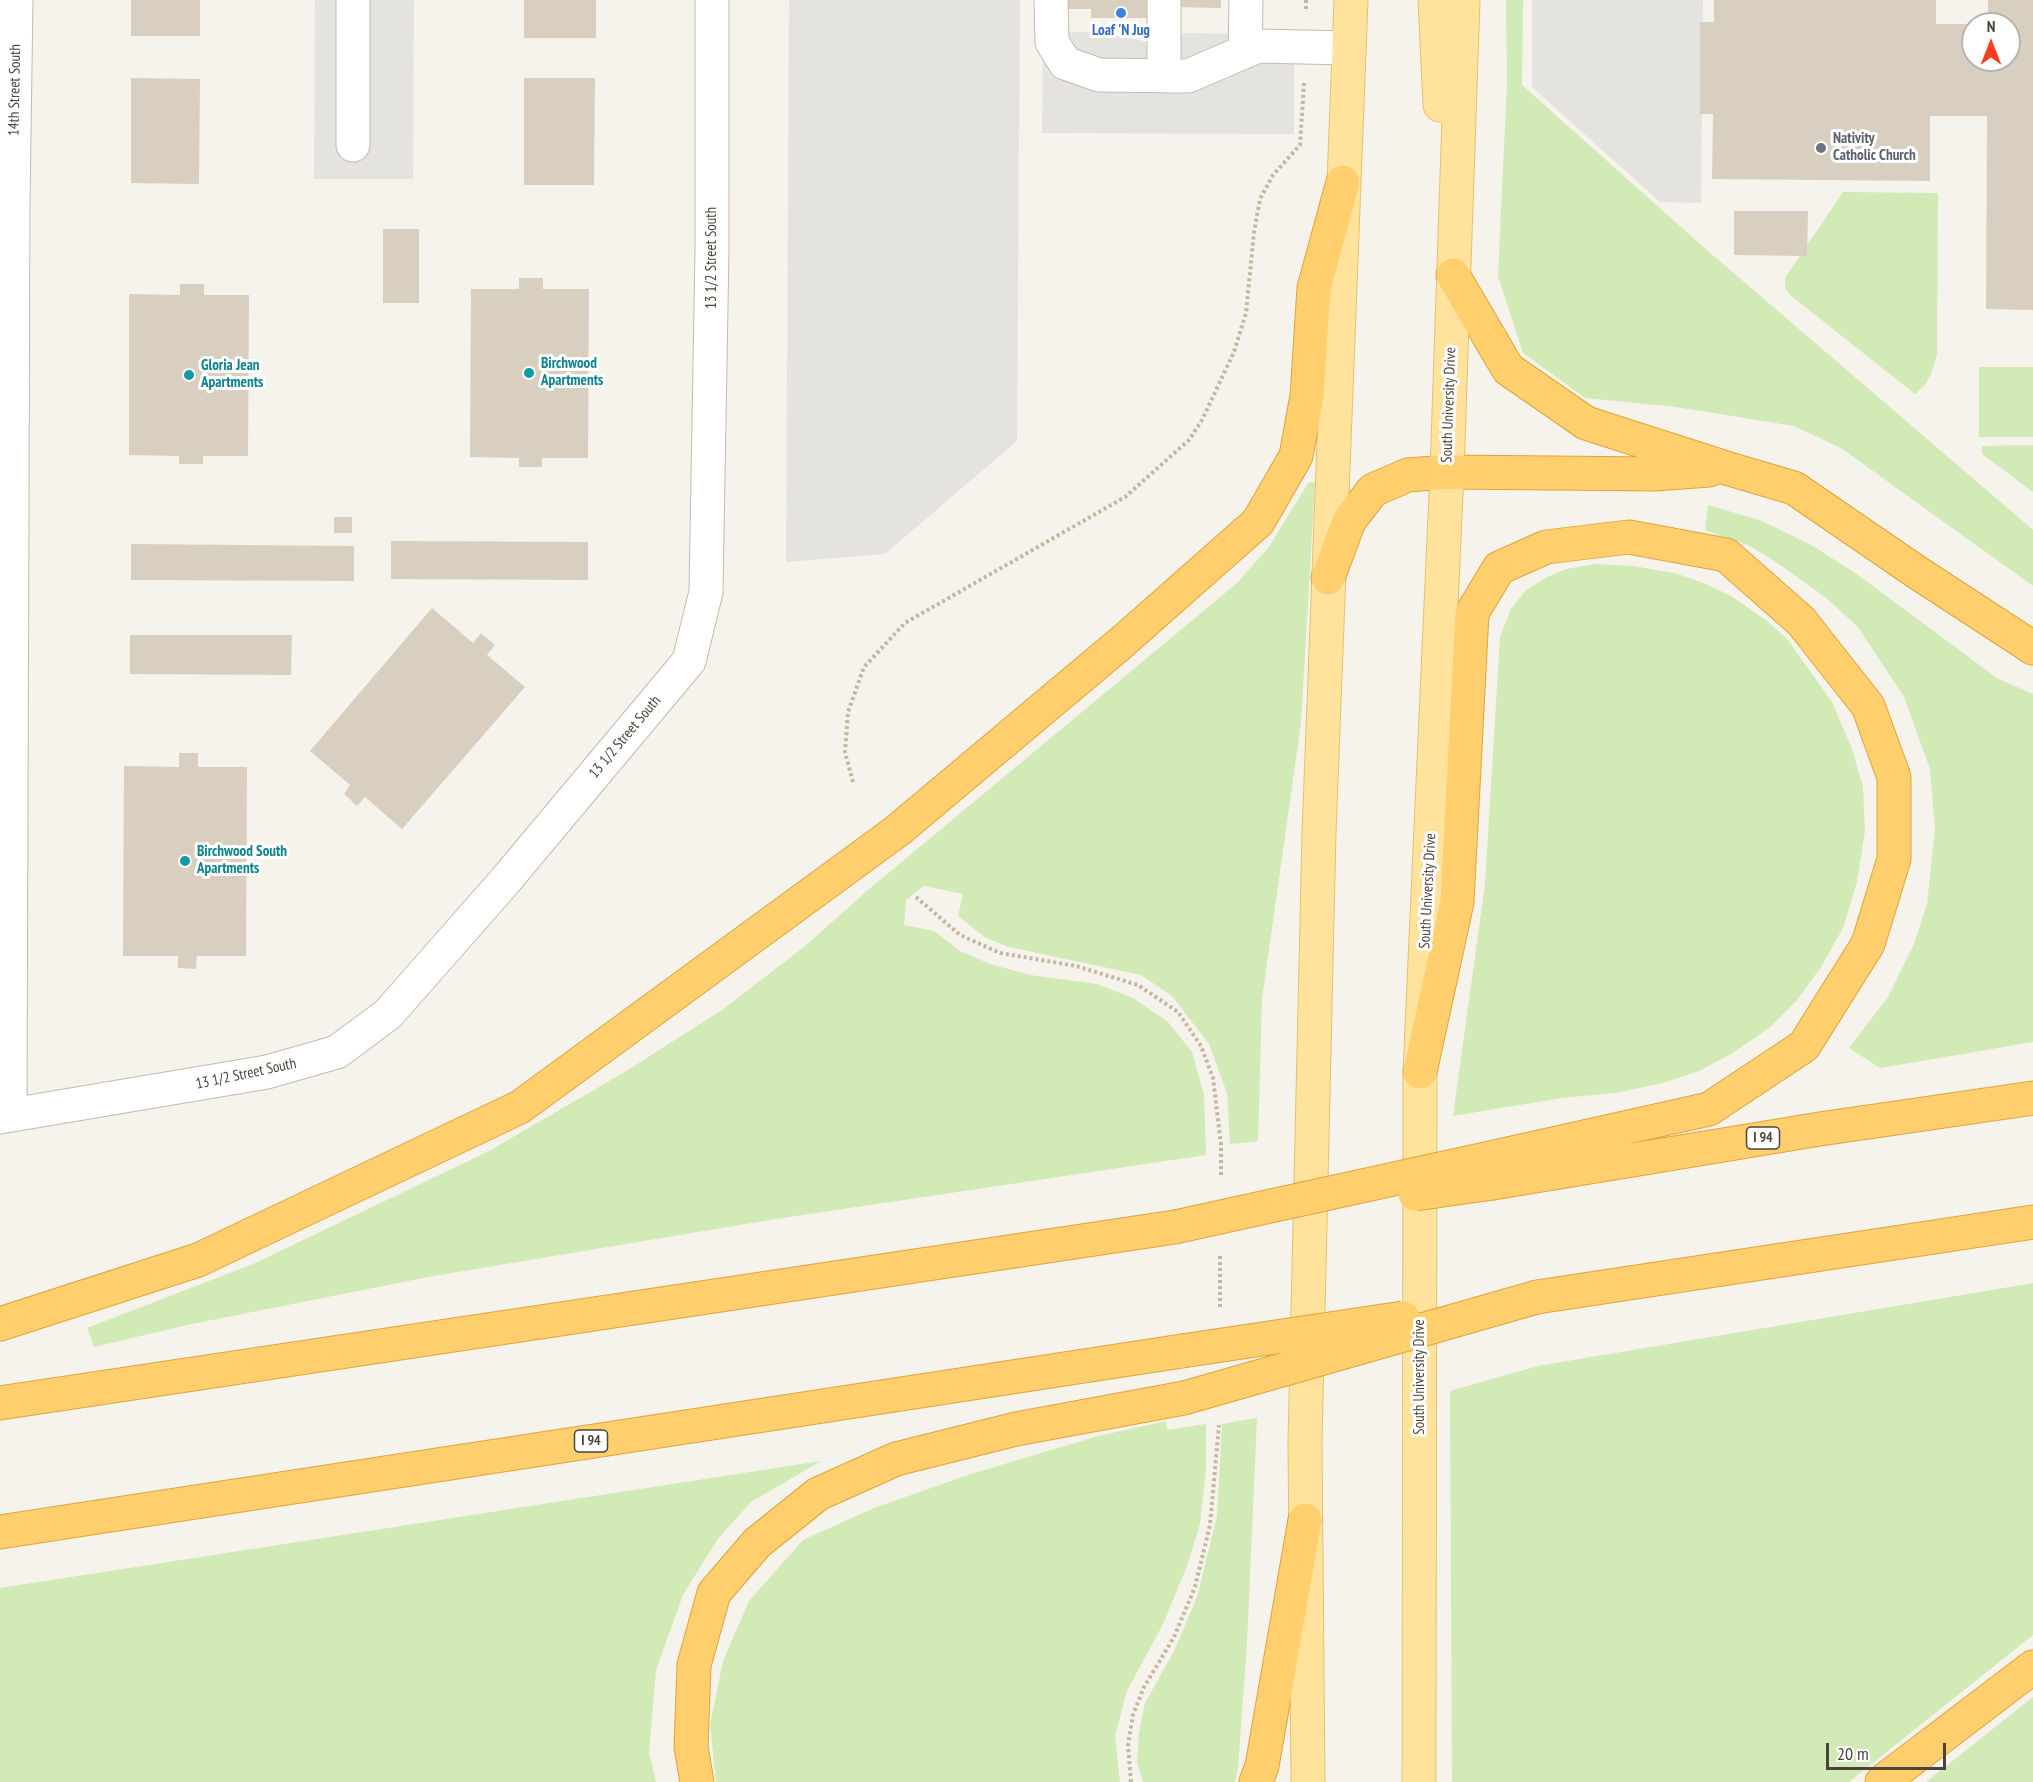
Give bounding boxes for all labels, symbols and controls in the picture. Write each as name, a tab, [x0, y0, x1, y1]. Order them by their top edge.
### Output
marker: Loaf 'N Jug	[1114, 6, 1128, 20]
north arrow	[1961, 12, 2021, 72]
text: N	[1987, 16, 1995, 36]
place label: Loaf 'N Jug	[1092, 22, 1150, 40]
street label: 14th Street South	[5, 44, 25, 136]
place label: Nativity Catholic Church	[1833, 130, 1916, 165]
marker: Nativity Catholic Church	[1814, 141, 1828, 155]
street label: 13 1/2 Street South	[703, 207, 721, 309]
street label: South University Drive	[1438, 347, 1460, 463]
place label: Birchwood Apartments	[541, 355, 603, 390]
place label: Gloria Jean Apartments	[201, 357, 263, 392]
marker: Birchwood Apartments	[522, 366, 536, 380]
marker: Gloria Jean Apartments	[182, 368, 196, 382]
street label: 13 1/2 Street South	[585, 692, 665, 782]
street label: South University Drive	[1416, 833, 1440, 949]
place label: Birchwood South Apartments	[197, 843, 287, 878]
marker: Birchwood South Apartments	[178, 854, 192, 868]
street label: 13 1/2 Street South	[194, 1055, 298, 1093]
road number: I 94	[1746, 1127, 1780, 1149]
street label: South University Drive	[1411, 1319, 1429, 1435]
road number: I 94	[574, 1430, 608, 1452]
scale bar	[1829, 1731, 1949, 1769]
text: 20 m	[1837, 1742, 1869, 1765]

